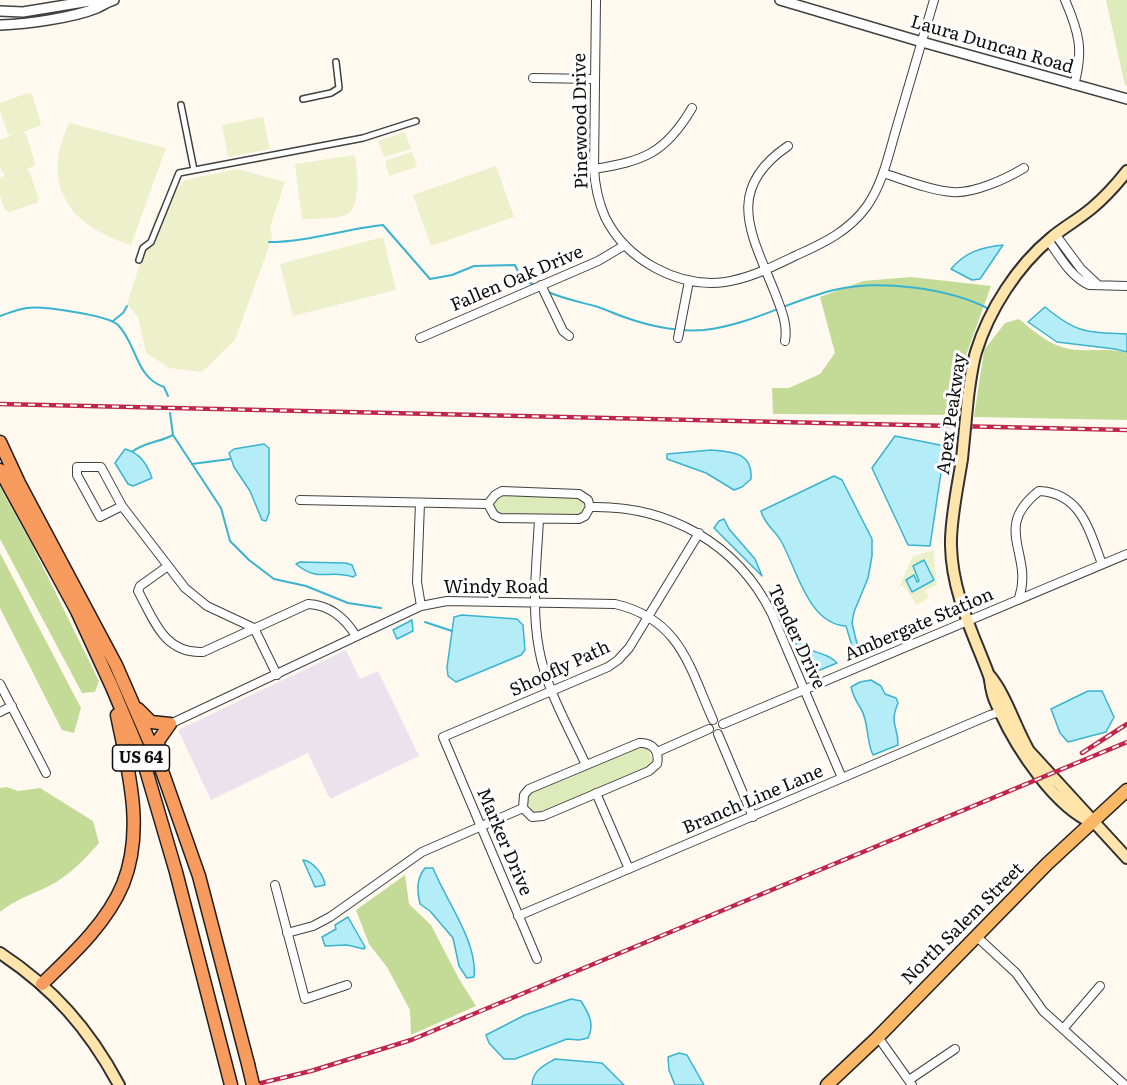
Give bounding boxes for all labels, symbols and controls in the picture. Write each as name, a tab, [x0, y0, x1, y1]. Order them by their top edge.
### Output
street label: Laura Duncan Road	[908, 11, 1076, 79]
street label: Pinewood Drive	[569, 53, 593, 189]
street label: Fallen Oak Drive	[447, 241, 587, 317]
street label: Apex Peakway	[933, 352, 971, 476]
street label: Windy Road	[443, 577, 549, 599]
street label: Tender Drive	[762, 582, 830, 692]
street label: Ambergate Station	[841, 584, 997, 666]
street label: Shoofly Path	[506, 636, 614, 702]
road number: US 64	[112, 745, 170, 771]
street label: Branch Line Lane	[680, 761, 826, 839]
street label: Marker Drive	[472, 785, 536, 899]
street label: North Salem Street	[898, 859, 1028, 989]

